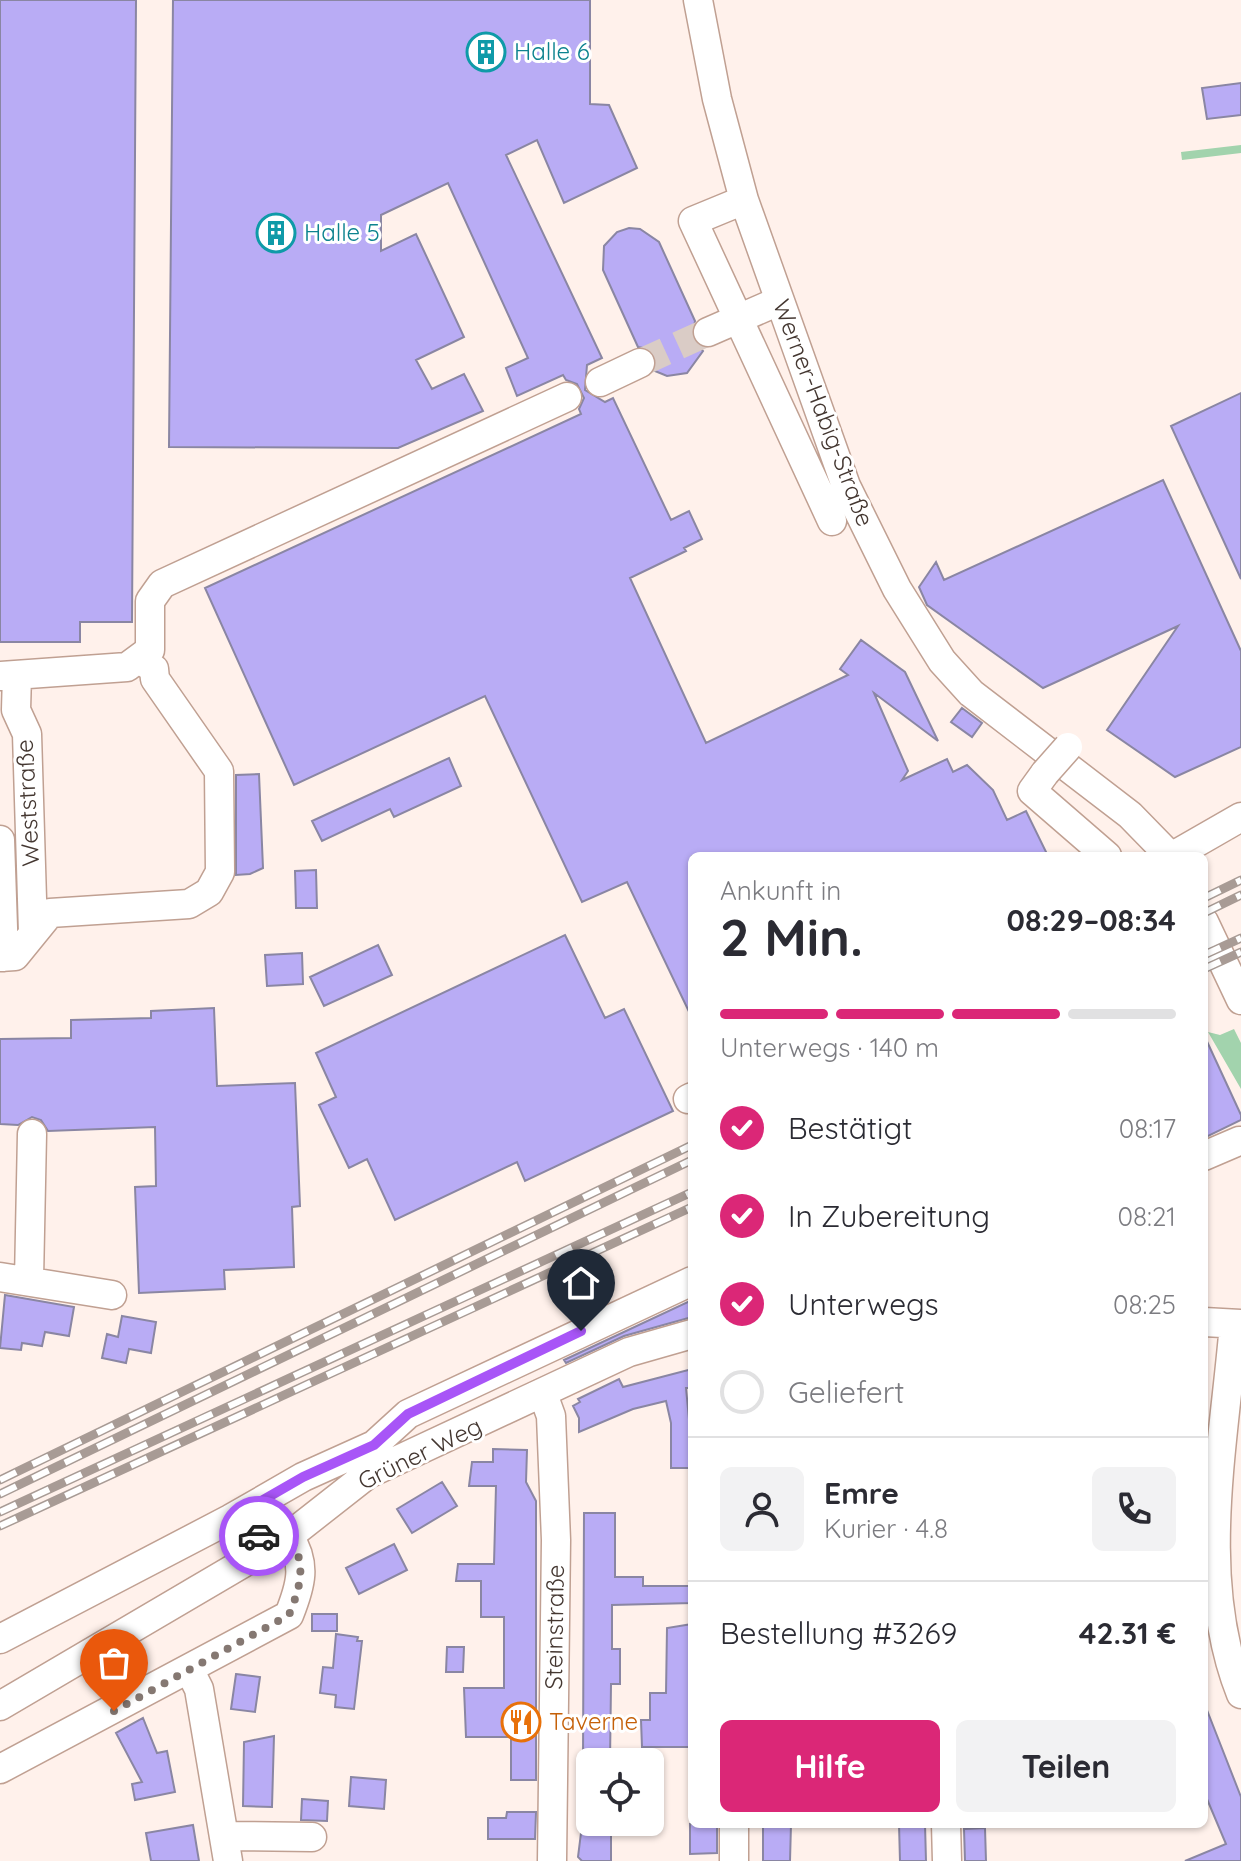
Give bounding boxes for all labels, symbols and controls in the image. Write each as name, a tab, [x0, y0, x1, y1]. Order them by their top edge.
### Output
building icon: Halle 6	[465, 31, 507, 73]
place label: Halle 6	[514, 36, 590, 66]
building icon: Halle 5	[255, 212, 297, 254]
place label: Halle 5	[304, 217, 380, 247]
street label: Werner-Habig-Straße	[767, 295, 881, 530]
street label: Weststraße	[9, 739, 45, 867]
text: Ankunft in	[720, 874, 841, 907]
text: 08:29–08:34	[1007, 901, 1176, 939]
text: 2 Min.	[720, 904, 863, 969]
text: Unterwegs · 140 m	[720, 1031, 939, 1064]
icon: check	[720, 1106, 764, 1150]
text: Bestätigt	[788, 1109, 912, 1147]
text: 08:17	[1119, 1112, 1176, 1145]
icon: check	[720, 1194, 764, 1238]
text: In Zubereitung	[788, 1197, 990, 1235]
text: 08:21	[1118, 1200, 1176, 1233]
pin	[547, 1249, 615, 1331]
icon: home	[559, 1261, 603, 1305]
icon: check	[720, 1282, 764, 1326]
text: Unterwegs	[788, 1285, 939, 1323]
text: 08:25	[1113, 1288, 1176, 1321]
text: Geliefert	[788, 1373, 904, 1411]
street label: Grüner Weg	[353, 1410, 486, 1496]
button: person	[720, 1467, 804, 1551]
button: phone	[1092, 1467, 1176, 1551]
text: Emre	[824, 1474, 899, 1512]
courier	[219, 1496, 299, 1576]
text: Kurier · 4.8	[824, 1512, 948, 1545]
icon: car	[237, 1514, 281, 1558]
street label: Steinstraße	[538, 1564, 570, 1690]
text: Bestellung #3269	[720, 1614, 957, 1652]
text: 42.31 €	[1079, 1614, 1176, 1652]
pin	[80, 1629, 148, 1711]
icon: bag	[92, 1641, 136, 1685]
restaurant icon: Taverne	[500, 1701, 542, 1743]
place label: Taverne	[549, 1706, 638, 1736]
button: Hilfe	[720, 1720, 940, 1812]
button: Teilen	[956, 1720, 1176, 1812]
map controls	[576, 1748, 664, 1836]
button: locate	[576, 1748, 664, 1836]

